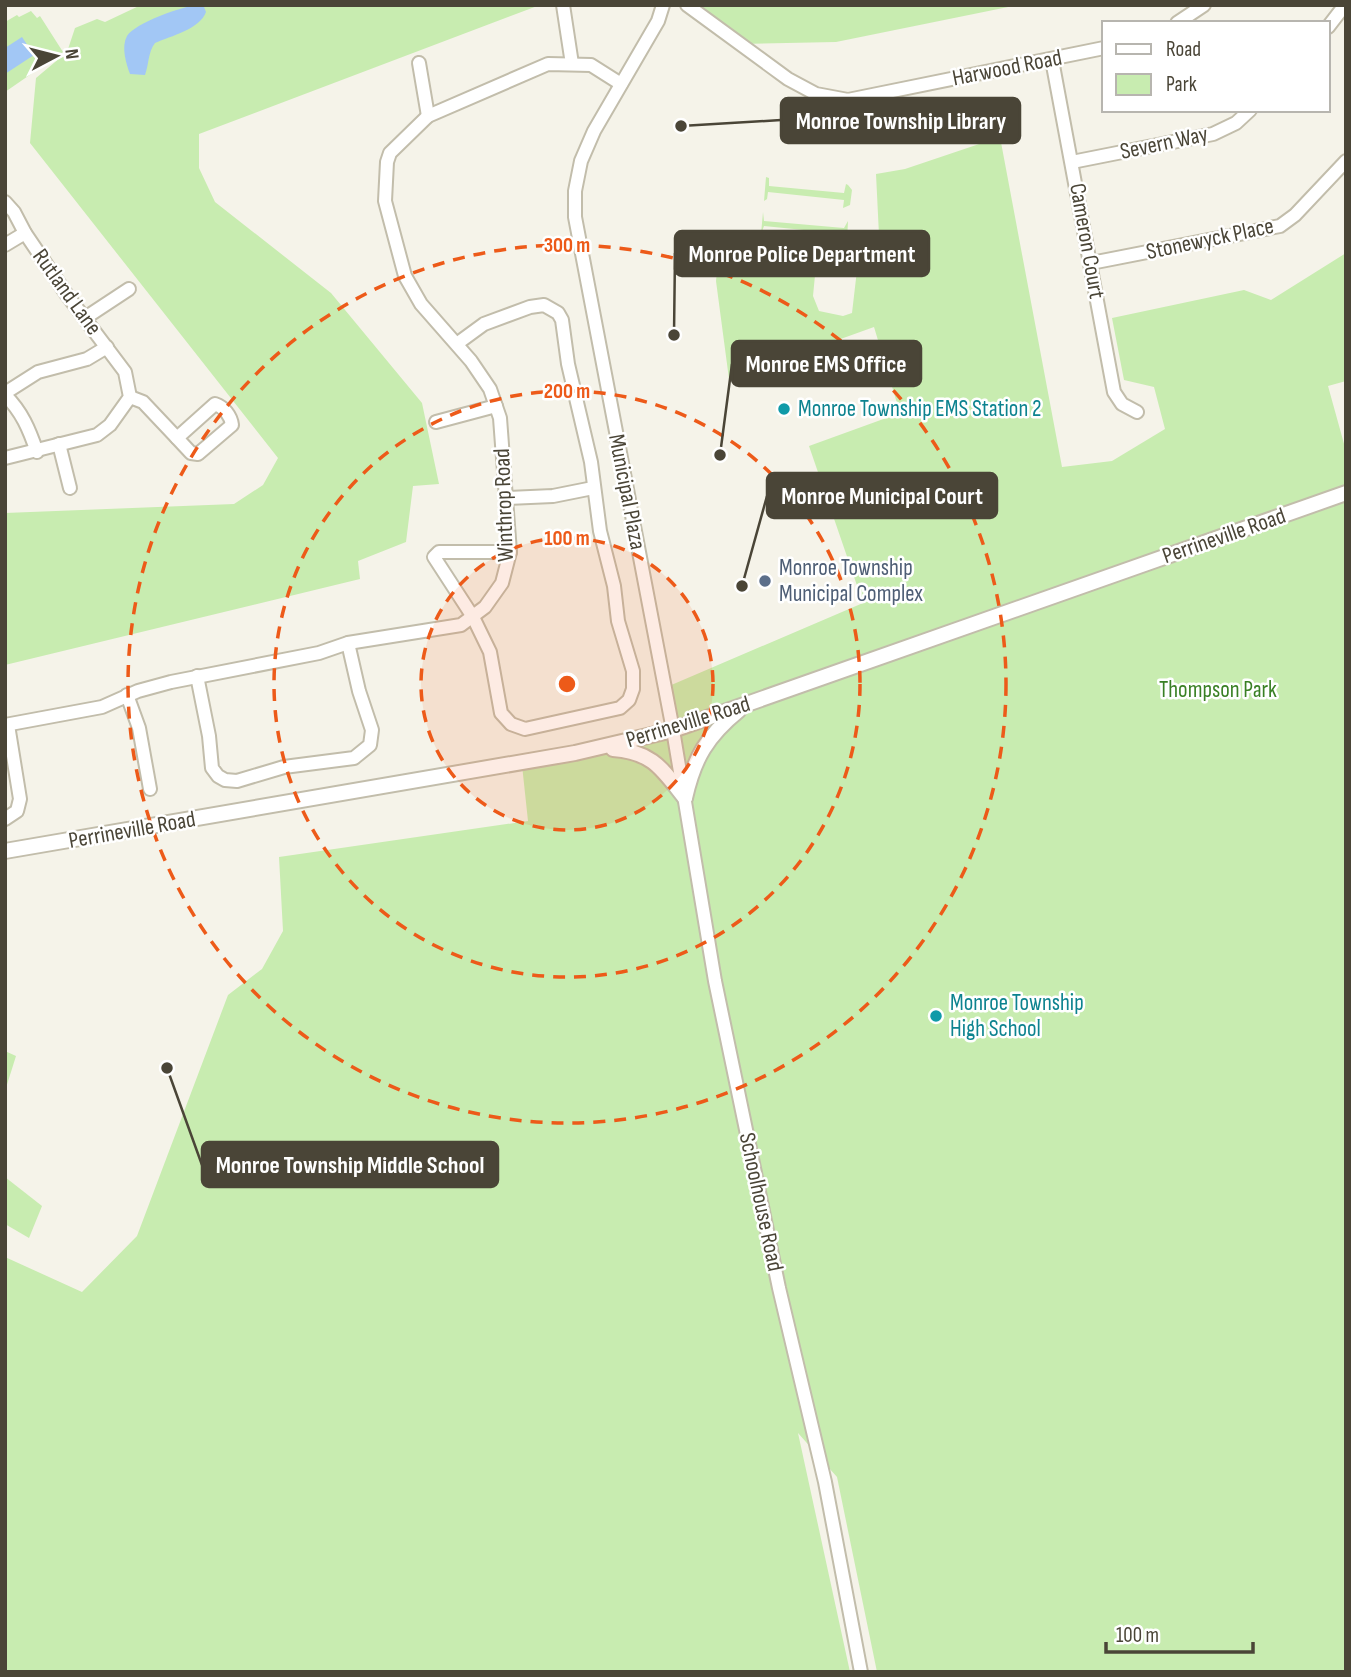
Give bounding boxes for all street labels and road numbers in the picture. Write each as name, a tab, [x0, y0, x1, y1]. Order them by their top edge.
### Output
street label: Harwood Road	[950, 44, 1064, 92]
street label: Severn Way	[1118, 120, 1211, 166]
street label: Cameron Court	[1063, 181, 1111, 301]
street label: Stonewyck Place	[1144, 212, 1276, 266]
street label: Rutland Lane	[26, 243, 108, 341]
street label: Municipal Plaza	[602, 432, 652, 552]
street label: Winthrop Road	[488, 448, 520, 562]
street label: Perrineville Road	[1159, 502, 1289, 570]
street label: Perrineville Road	[623, 690, 753, 754]
street label: Perrineville Road	[66, 805, 198, 855]
street label: Schoolhouse Road	[733, 1130, 789, 1274]

